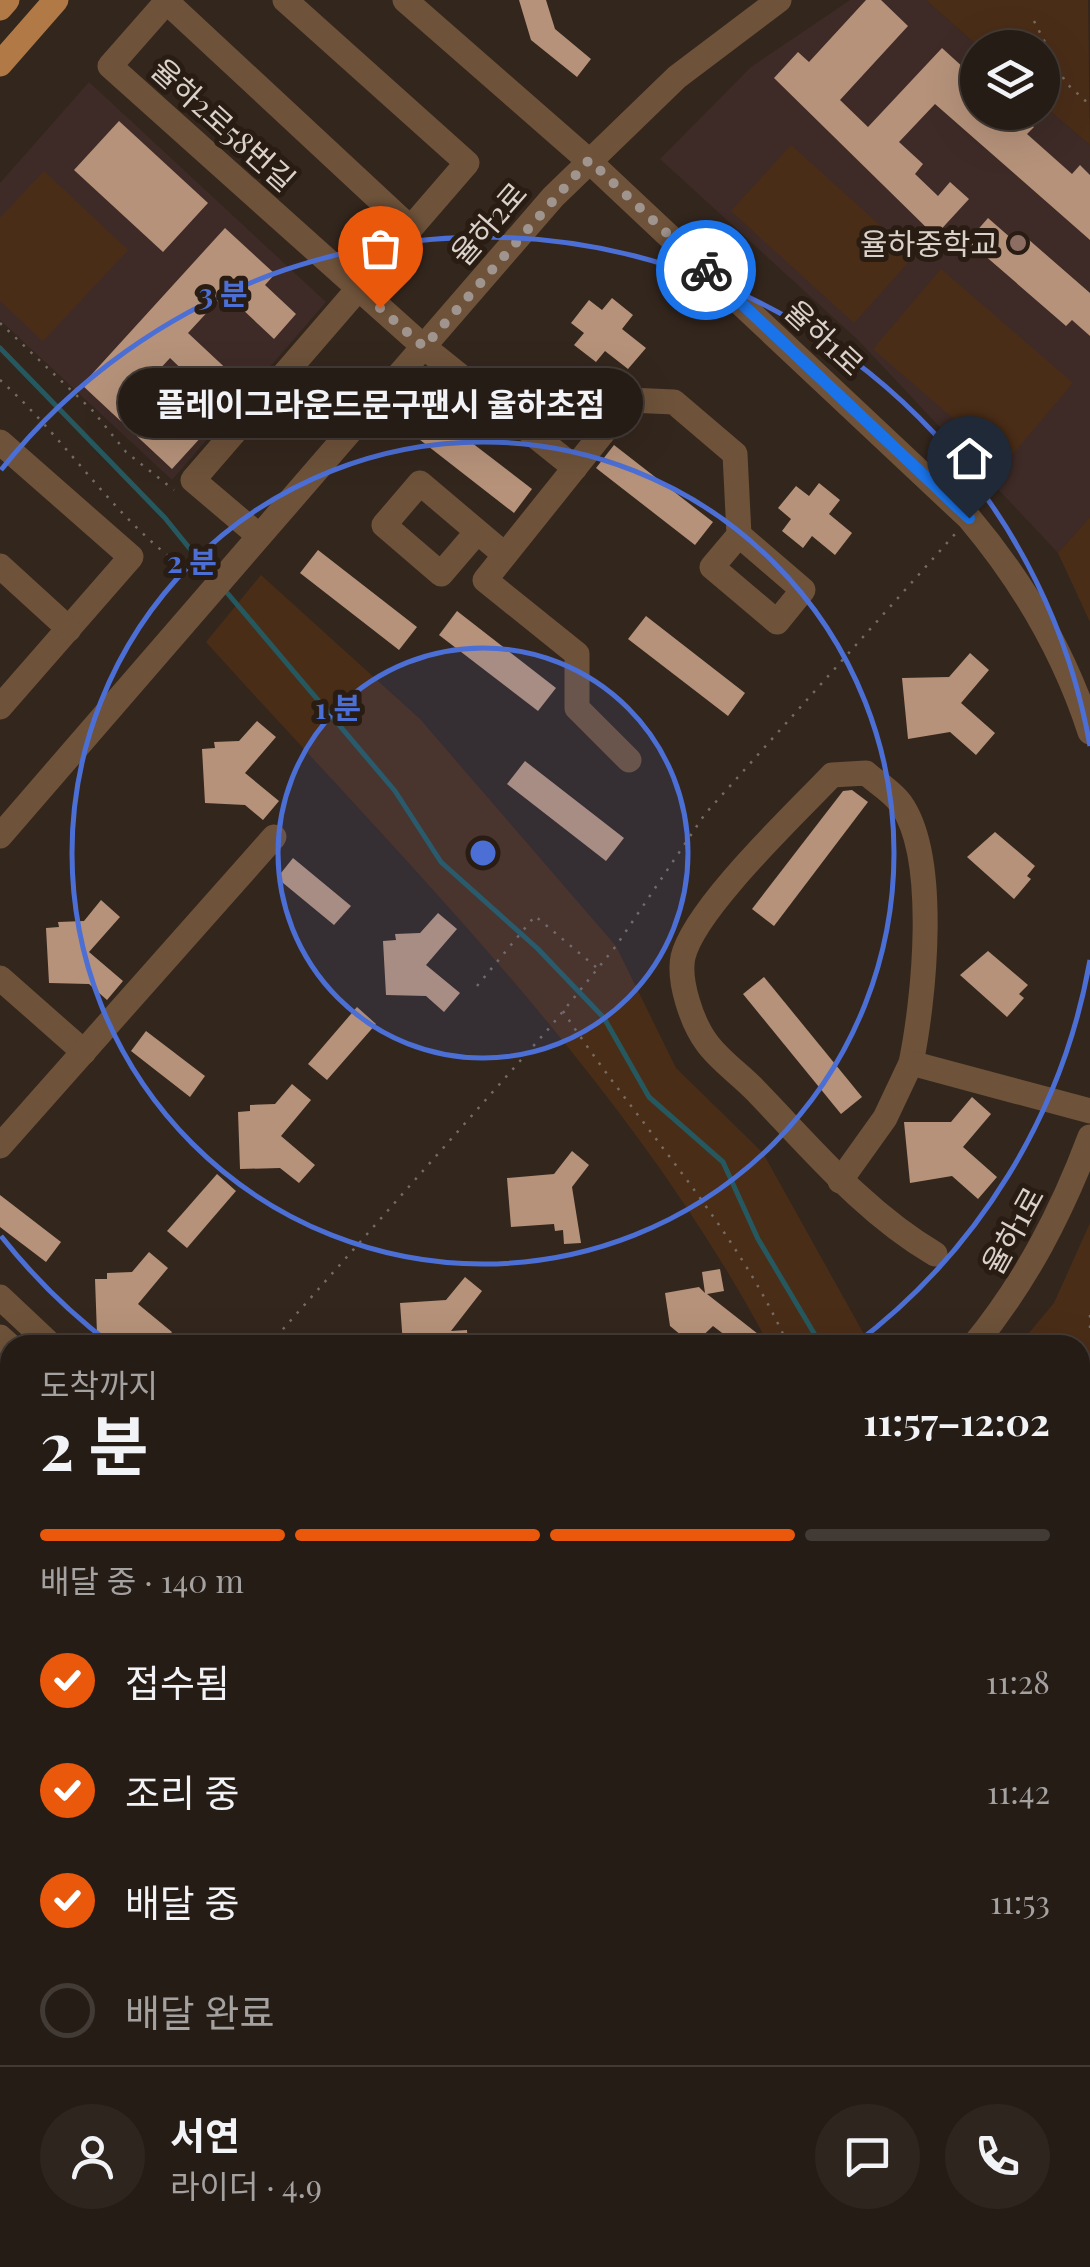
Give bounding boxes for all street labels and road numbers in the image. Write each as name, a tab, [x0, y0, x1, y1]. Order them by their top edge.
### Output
street label: 율하2로58번길	[144, 49, 304, 199]
street label: 율하2로	[441, 173, 535, 273]
street label: 율하1로	[777, 290, 873, 384]
street label: 율하1로	[972, 1179, 1052, 1281]

